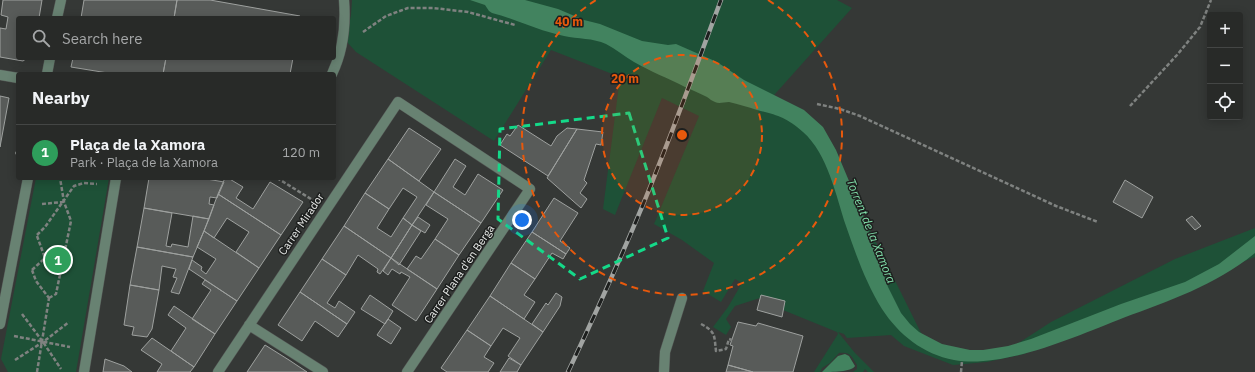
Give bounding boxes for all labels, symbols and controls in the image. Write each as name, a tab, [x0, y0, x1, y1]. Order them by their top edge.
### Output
map controls	[1207, 12, 1243, 120]
button: +	[1207, 12, 1243, 48]
text: 40 m	[555, 14, 583, 29]
search box	[16, 16, 336, 60]
icon: search	[30, 27, 52, 49]
text: Search here	[62, 29, 142, 48]
button: −	[1207, 48, 1243, 84]
text: 20 m	[611, 71, 639, 86]
button: locate	[1207, 84, 1243, 120]
text: Nearby	[32, 87, 90, 109]
centre of rings	[675, 128, 689, 142]
text: Plaça de la Xamora	[70, 135, 205, 154]
text: 1	[41, 144, 49, 161]
text: 120 m	[282, 144, 320, 161]
text: Park · Plaça de la Xamora	[70, 154, 218, 171]
water label: Torrent de la Xamora	[844, 176, 899, 285]
street label: Carrer Mirador	[275, 190, 327, 258]
your location	[512, 210, 532, 230]
street label: Carrer Plana d'en Berga	[421, 222, 497, 326]
pin: 1	[45, 245, 71, 275]

